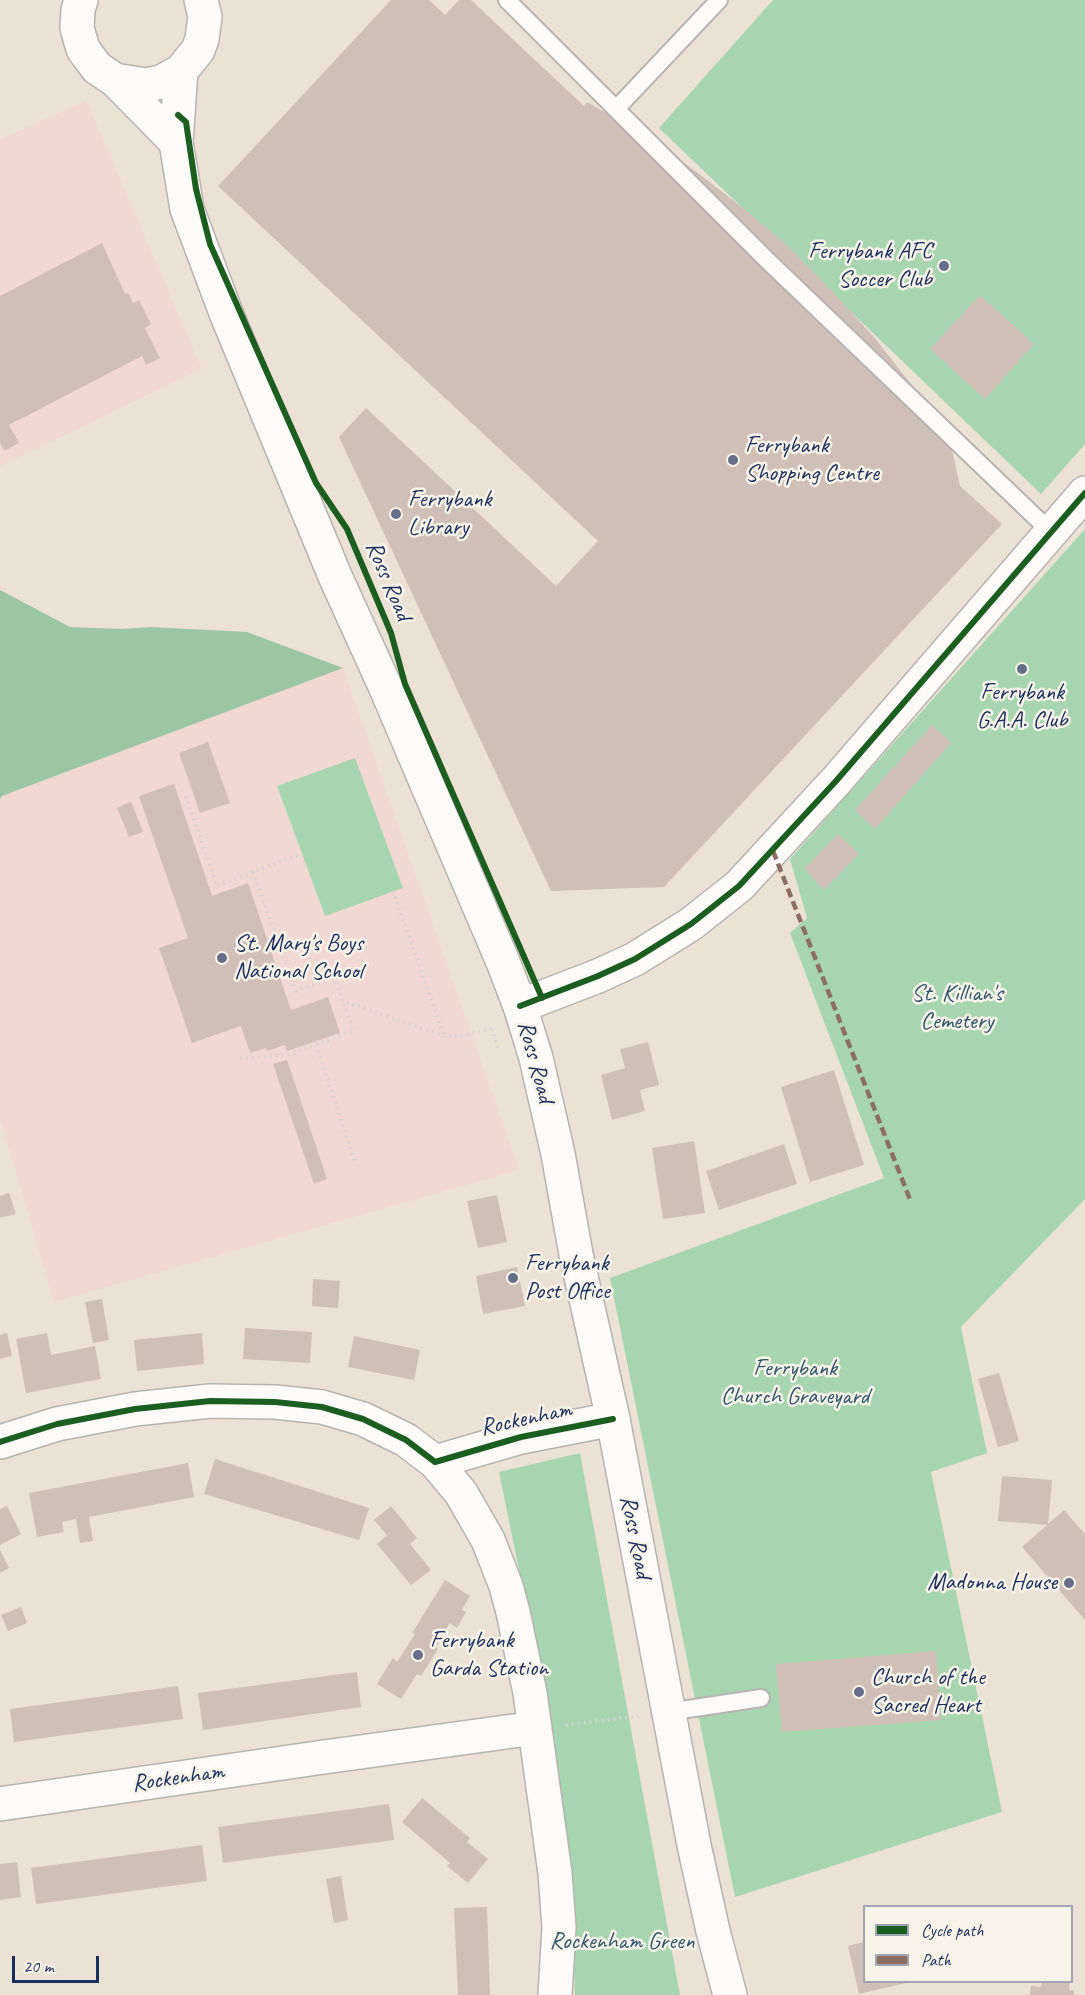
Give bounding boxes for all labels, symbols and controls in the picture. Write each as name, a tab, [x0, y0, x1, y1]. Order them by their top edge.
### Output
place label: Ferrybank AFC Soccer Club	[808, 238, 932, 294]
marker: Ferrybank AFC Soccer Club	[937, 259, 951, 273]
place label: Ferrybank Shopping Centre	[745, 432, 879, 488]
marker: Ferrybank Shopping Centre	[726, 453, 740, 467]
place label: Ferrybank Library	[408, 486, 491, 542]
marker: Ferrybank Library	[389, 507, 403, 521]
street label: Ross Road	[358, 537, 418, 625]
marker: Ferrybank G.A.A. Club	[1015, 662, 1029, 676]
place label: Ferrybank G.A.A. Club	[977, 679, 1067, 735]
place label: St. Mary's Boys National School	[234, 930, 363, 986]
marker: St. Mary's Boys National School	[215, 951, 229, 965]
park label: St. Killian's Cemetery	[911, 980, 1003, 1036]
street label: Ross Road	[510, 1018, 560, 1106]
place label: Ferrybank Post Office	[525, 1250, 610, 1306]
marker: Ferrybank Post Office	[506, 1271, 520, 1285]
park label: Ferrybank Church Graveyard	[721, 1355, 869, 1411]
street label: Rockenham	[478, 1395, 574, 1443]
street label: Ross Road	[613, 1493, 657, 1581]
place label: Madonna House	[927, 1569, 1057, 1597]
marker: Madonna House	[1062, 1576, 1076, 1590]
place label: Ferrybank Garda Station	[430, 1627, 548, 1683]
marker: Ferrybank Garda Station	[411, 1648, 425, 1662]
place label: Church of the Sacred Heart	[871, 1664, 985, 1720]
marker: Church of the Sacred Heart	[852, 1685, 866, 1699]
street label: Rockenham	[130, 1757, 226, 1799]
legend	[863, 1905, 1073, 1983]
text: Cycle path	[921, 1919, 983, 1941]
park label: Rockenham Green	[549, 1928, 695, 1956]
scale bar	[15, 1944, 102, 1982]
text: Path	[921, 1949, 951, 1971]
text: 20 m	[23, 1955, 54, 1977]

